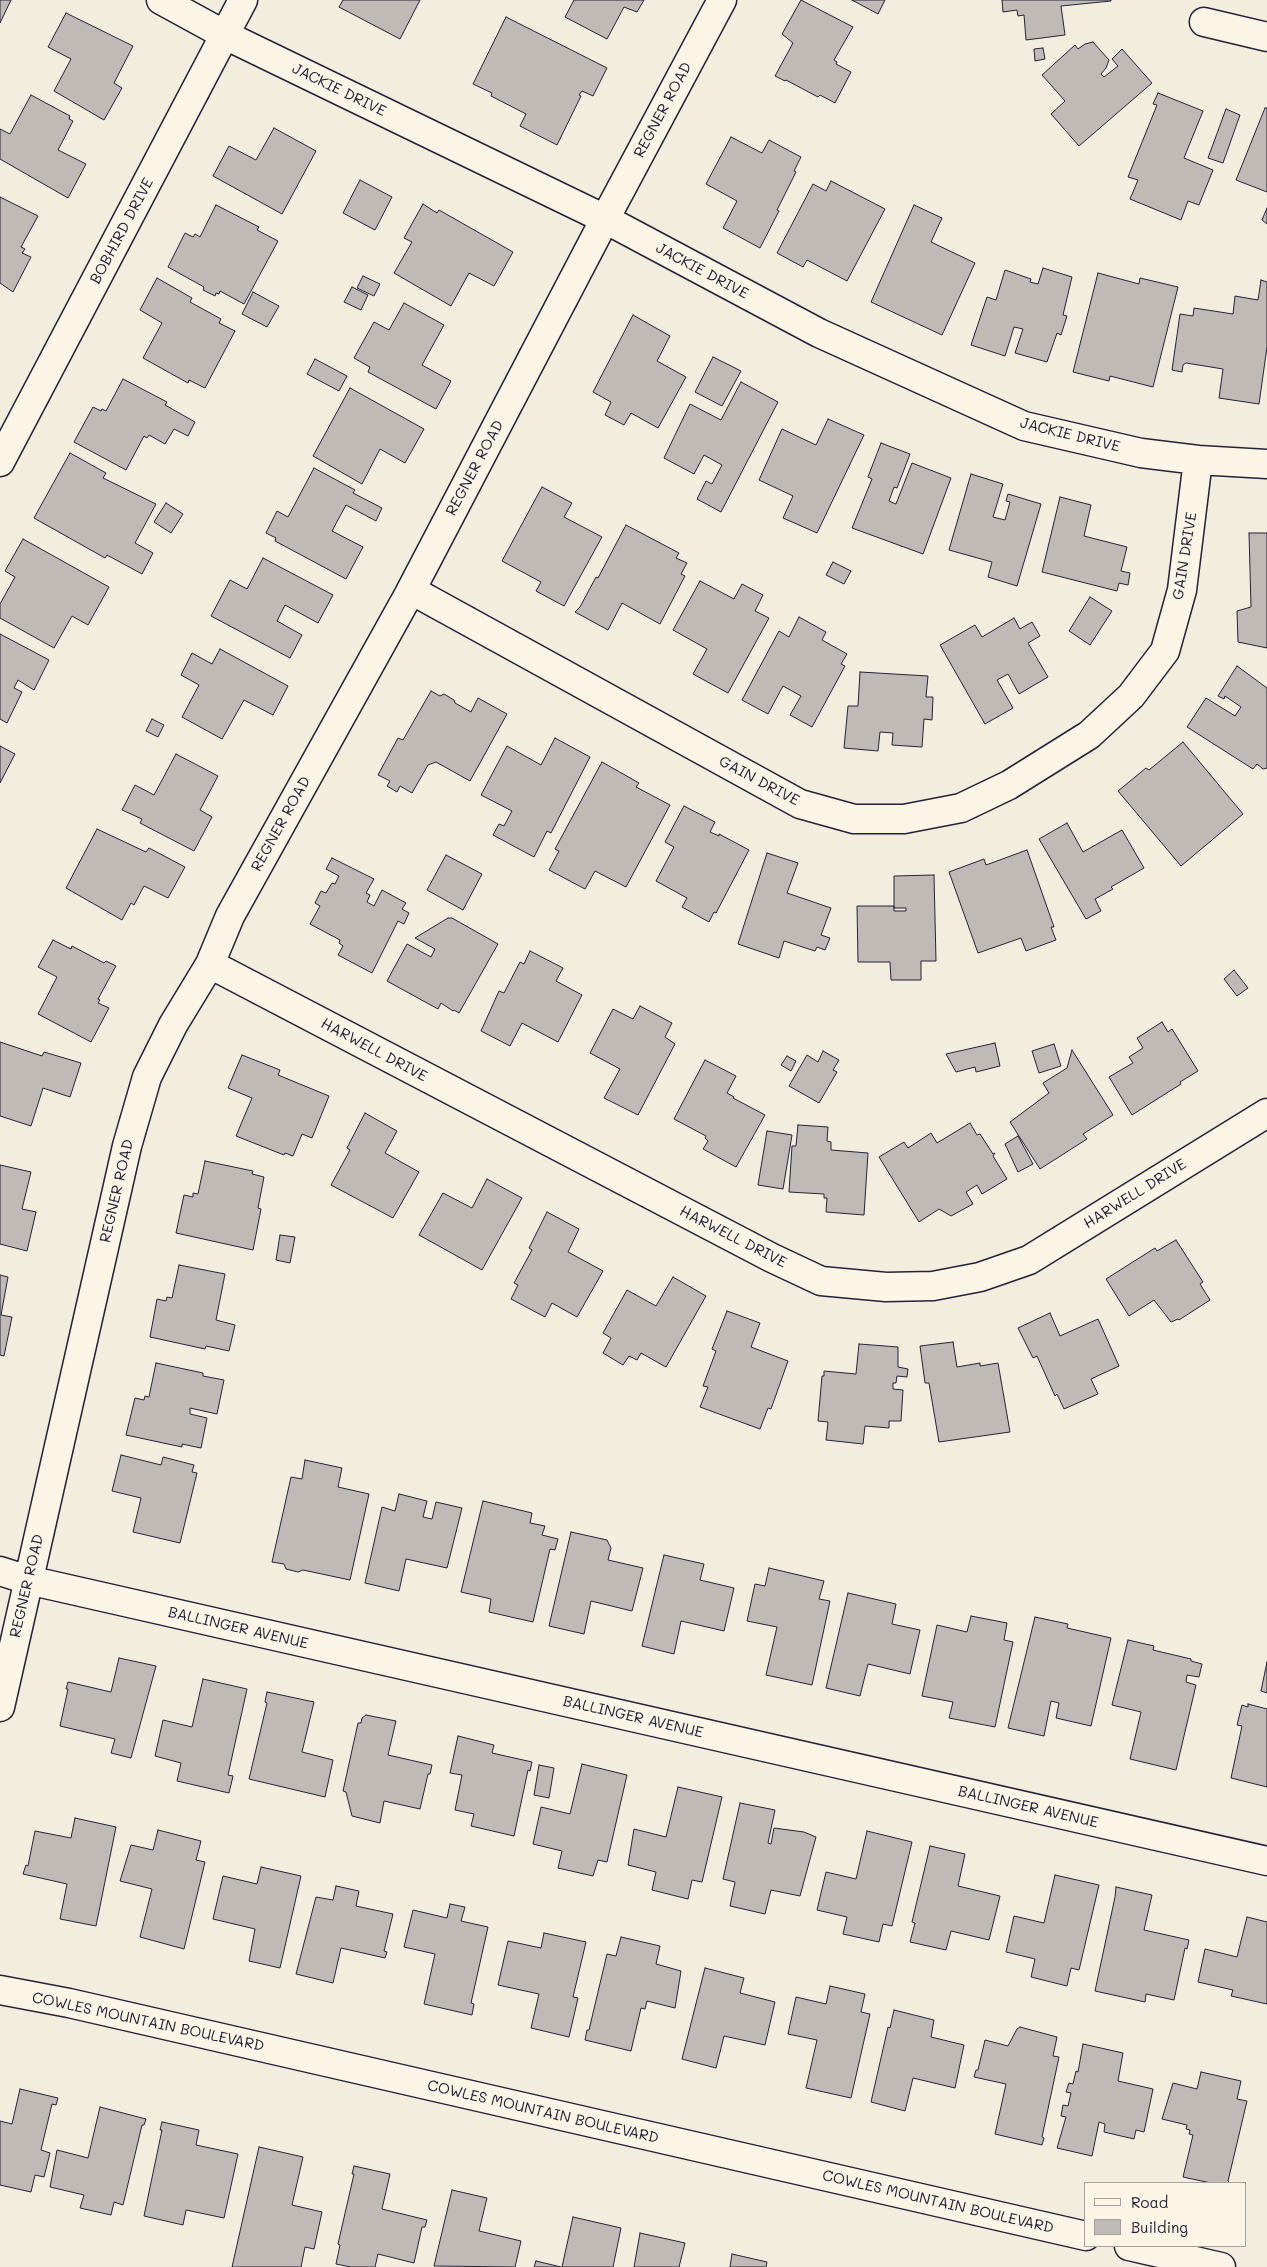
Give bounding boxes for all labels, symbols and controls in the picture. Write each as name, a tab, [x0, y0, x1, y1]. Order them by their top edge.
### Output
street label: REGNER ROAD	[630, 59, 696, 161]
street label: JACKIE DRIVE	[289, 60, 389, 120]
street label: BOBHIRD DRIVE	[87, 175, 157, 287]
street label: JACKIE DRIVE	[653, 239, 751, 303]
street label: JACKIE DRIVE	[1018, 414, 1122, 456]
street label: REGNER ROAD	[442, 417, 508, 519]
street label: GAIN DRIVE	[1169, 511, 1201, 601]
street label: GAIN DRIVE	[716, 752, 802, 810]
street label: REGNER ROAD	[248, 773, 314, 875]
street label: HARWELL DRIVE	[318, 1014, 430, 1086]
street label: REGNER ROAD	[96, 1138, 138, 1244]
street label: HARWELL DRIVE	[1080, 1155, 1190, 1233]
street label: HARWELL DRIVE	[676, 1202, 790, 1272]
street label: REGNER ROAD	[6, 1533, 48, 1639]
street label: BALLINGER AVENUE	[166, 1603, 310, 1653]
street label: BALLINGER AVENUE	[561, 1692, 705, 1742]
street label: BALLINGER AVENUE	[956, 1782, 1100, 1832]
street label: COWLES MOUNTAIN BOULEVARD	[30, 1989, 266, 2055]
street label: COWLES MOUNTAIN BOULEVARD	[426, 2077, 660, 2147]
street label: COWLES MOUNTAIN BOULEVARD	[821, 2167, 1055, 2237]
legend	[1084, 2182, 1247, 2247]
text: Road	[1131, 2192, 1168, 2212]
text: Building	[1131, 2217, 1188, 2237]

